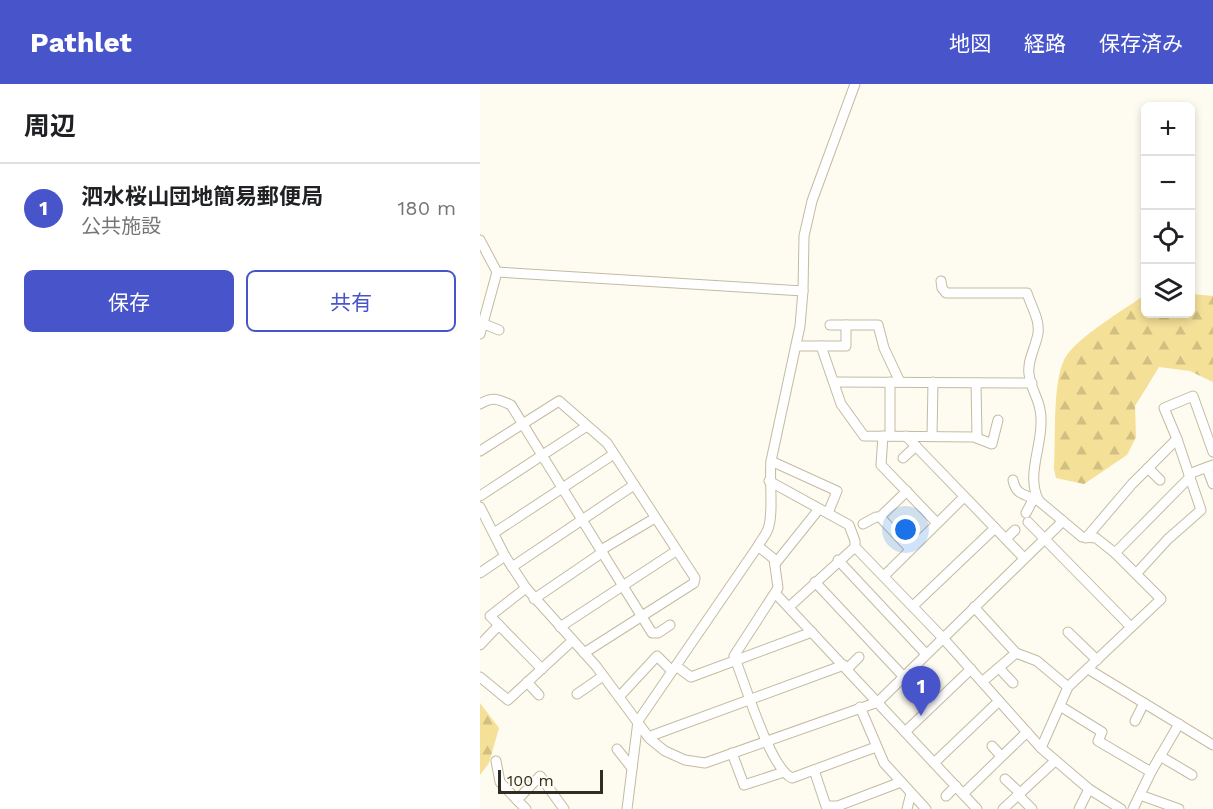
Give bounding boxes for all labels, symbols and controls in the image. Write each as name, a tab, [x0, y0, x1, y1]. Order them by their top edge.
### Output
text: Pathlet	[30, 26, 132, 59]
text: 地図	[949, 31, 991, 56]
text: 経路	[1024, 31, 1066, 56]
text: 保存済み	[1099, 31, 1183, 56]
map controls	[1141, 102, 1195, 318]
button: +	[1141, 102, 1195, 156]
text: 周辺	[24, 111, 76, 141]
button: −	[1141, 156, 1195, 210]
text: 泗水桜山団地簡易郵便局	[81, 184, 323, 209]
text: 1	[39, 196, 48, 220]
text: 180 m	[398, 196, 456, 220]
button: locate	[1141, 210, 1195, 264]
text: 公共施設	[81, 214, 161, 238]
button: layers	[1141, 264, 1195, 318]
button: 保存	[24, 270, 234, 332]
button: 共有	[246, 270, 456, 332]
your location	[891, 515, 920, 544]
pin: 1	[902, 666, 940, 716]
scale bar	[498, 767, 603, 794]
text: 100 m	[507, 771, 554, 790]

